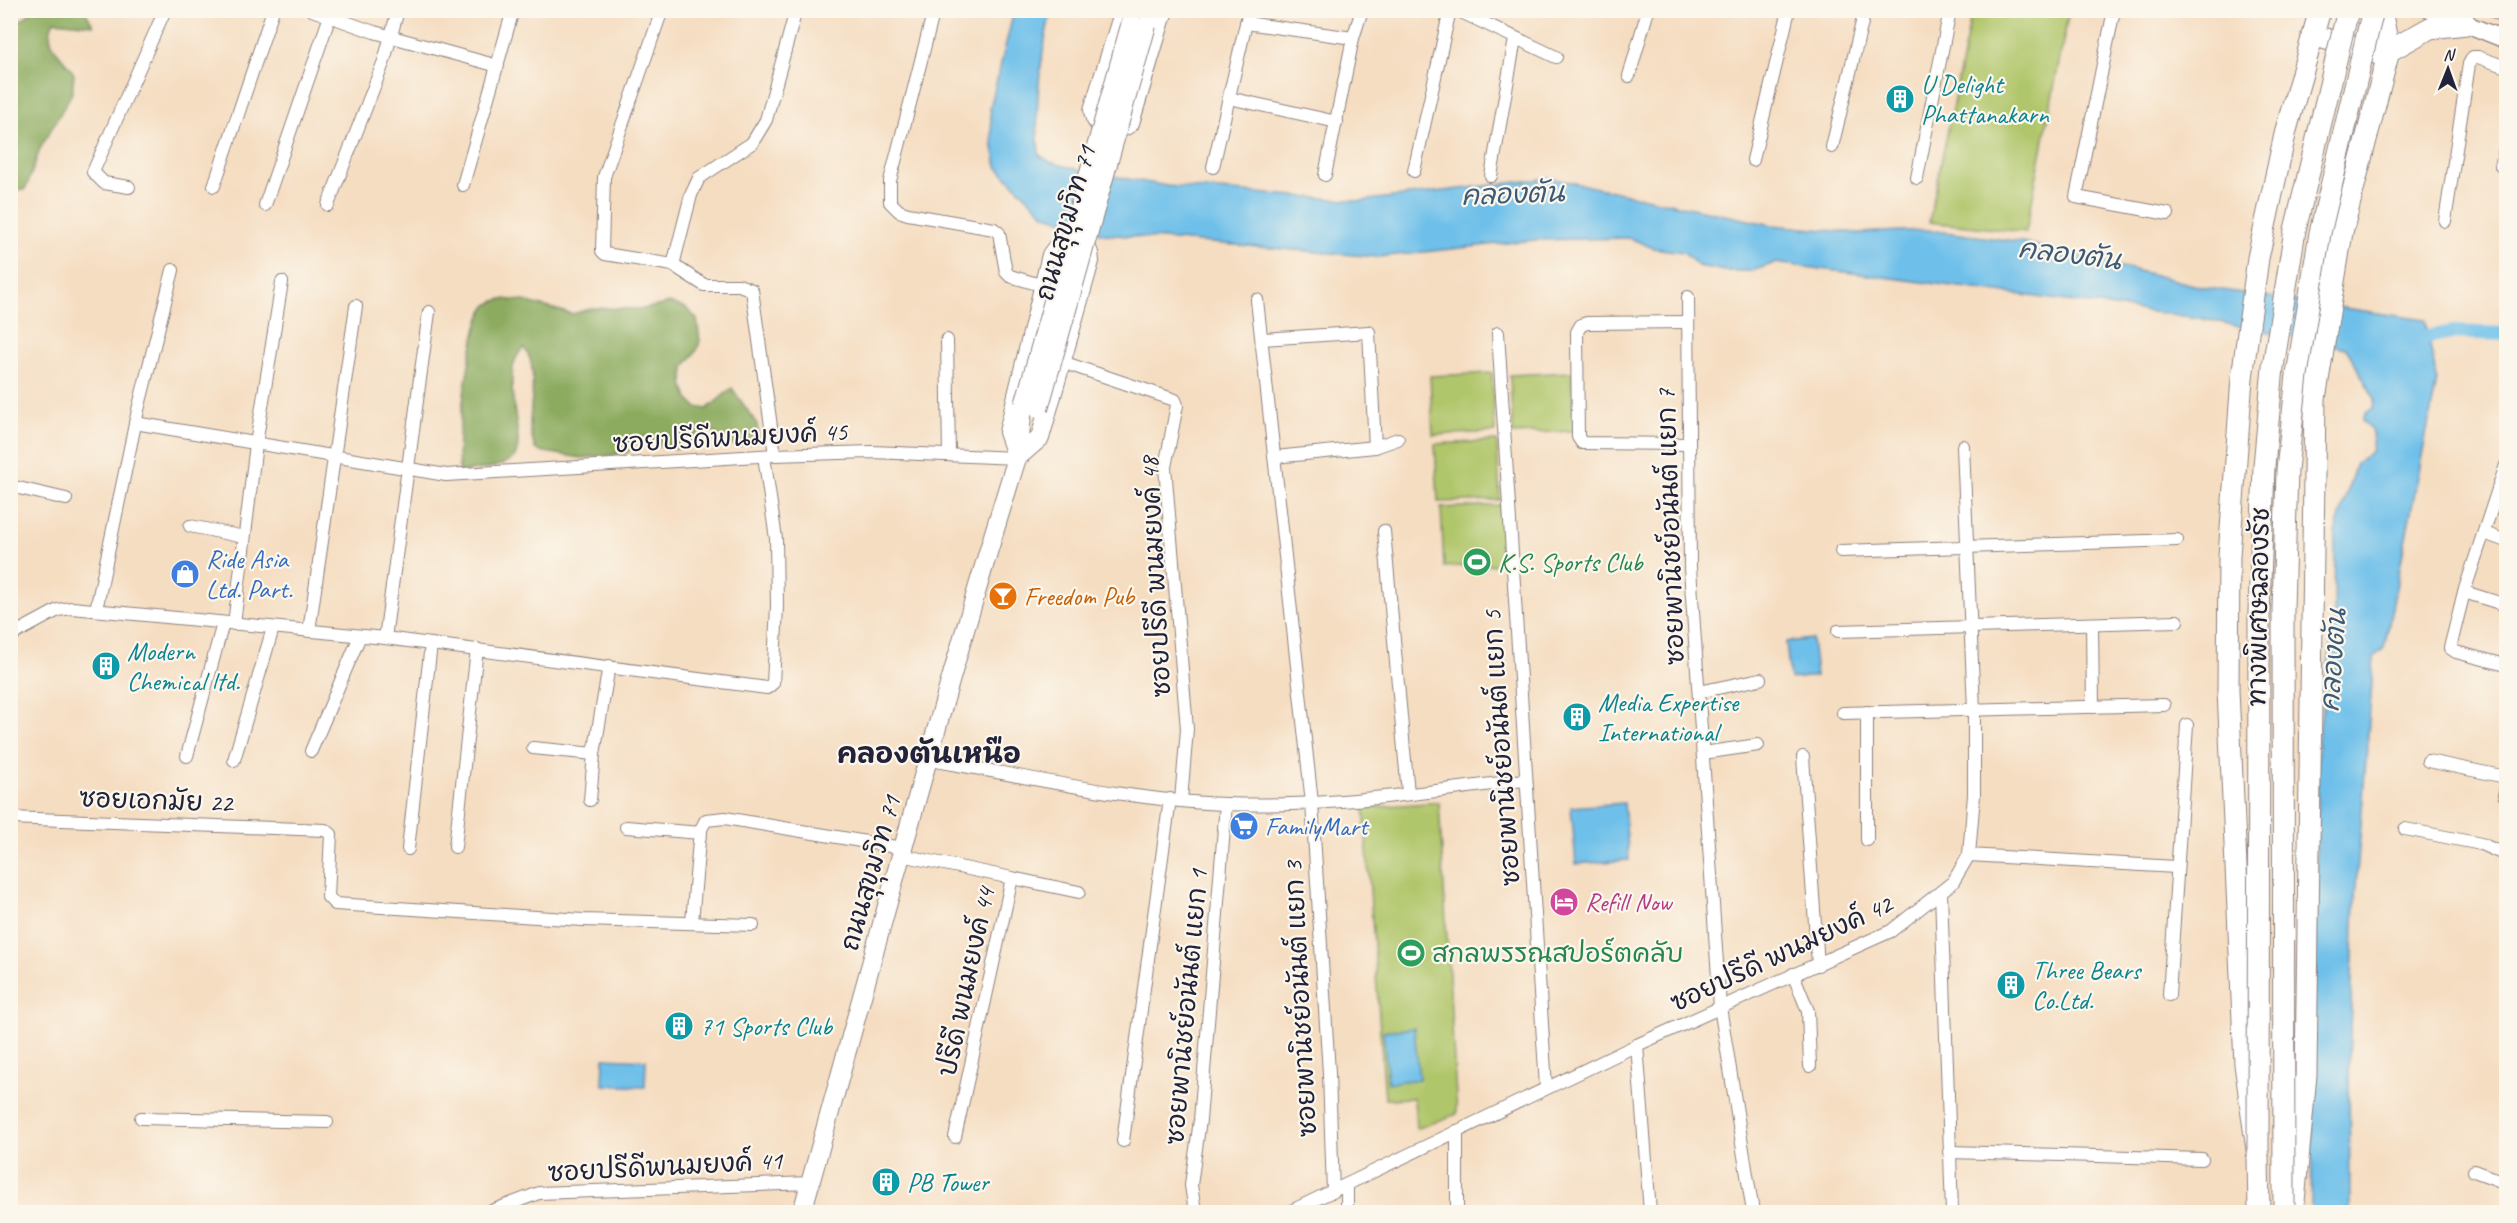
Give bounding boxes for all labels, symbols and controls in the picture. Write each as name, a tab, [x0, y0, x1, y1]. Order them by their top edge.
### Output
north arrow	[2418, 39, 2478, 99]
text: N	[2443, 45, 2456, 65]
place label: U Delight Phattanakarn	[1921, 68, 2050, 131]
building icon: U Delight Phattanakarn	[1884, 83, 1916, 115]
street label: ถนนสุขุมวิท 71	[1028, 141, 1106, 305]
water label: คลองตัน	[1461, 175, 1566, 213]
water label: คลองตัน	[2017, 231, 2124, 277]
street label: ซอยพานิชย์อนันต์ แยก 7	[1649, 387, 1692, 666]
street label: ซอยปรีดีพนมยงค์ 45	[612, 415, 849, 460]
street label: ซอยปรีดี พนมยงค์ 48	[1133, 454, 1178, 698]
street label: ทางพิเศษฉลองรัช	[2240, 507, 2277, 707]
place label: Ride Asia Ltd. Part.	[206, 543, 293, 606]
sports icon: K.S. Sports Club	[1461, 546, 1493, 578]
place label: K.S. Sports Club	[1498, 546, 1644, 579]
shop icon: Ride Asia Ltd. Part.	[169, 558, 201, 590]
bar icon: Freedom Pub	[987, 580, 1019, 612]
place label: Freedom Pub	[1024, 580, 1136, 613]
water label: คลองตัน	[2312, 607, 2354, 713]
street label: ซอยพานิชย์อนันต์ แยก 5	[1475, 608, 1528, 887]
place label: Modern Chemical ltd.	[127, 635, 241, 698]
building icon: Modern Chemical ltd.	[90, 650, 122, 682]
place label: Media Expertise International	[1598, 686, 1740, 749]
building icon: Media Expertise International	[1561, 701, 1593, 733]
district label: คลองตันเหนือ	[837, 736, 1021, 771]
street label: ซอยเอกมัย 22	[79, 781, 235, 820]
street label: ถนนสุขุมวิท 71	[833, 791, 911, 955]
supermarket icon: FamilyMart	[1228, 810, 1260, 842]
place label: FamilyMart	[1265, 810, 1370, 843]
street label: ซอยพานิชย์อนันต์ แยก 3	[1277, 858, 1324, 1138]
street label: ซอยพานิชย์อนันต์ แยก 1	[1158, 867, 1215, 1146]
street label: ปรีดี พนมยงค์ 44	[930, 882, 1003, 1080]
hotel icon: Refill Now	[1548, 886, 1580, 918]
place label: Refill Now	[1585, 886, 1674, 919]
street label: ซอยปรีดี พนมยงค์ 42	[1665, 887, 1899, 1019]
sports icon: สกลพรรณสปอร์ตคลับ	[1395, 937, 1427, 969]
place label: สกลพรรณสปอร์ตคลับ	[1432, 937, 1684, 970]
place label: Three Bears Co.Ltd.	[2032, 954, 2143, 1017]
building icon: Three Bears Co.Ltd.	[1995, 969, 2027, 1001]
building icon: 71 Sports Club	[663, 1010, 695, 1042]
place label: 71 Sports Club	[700, 1010, 834, 1043]
street label: ซอยปรีดีพนมยงค์ 41	[547, 1144, 784, 1189]
building icon: PB Tower	[870, 1166, 902, 1198]
place label: PB Tower	[907, 1166, 990, 1199]

